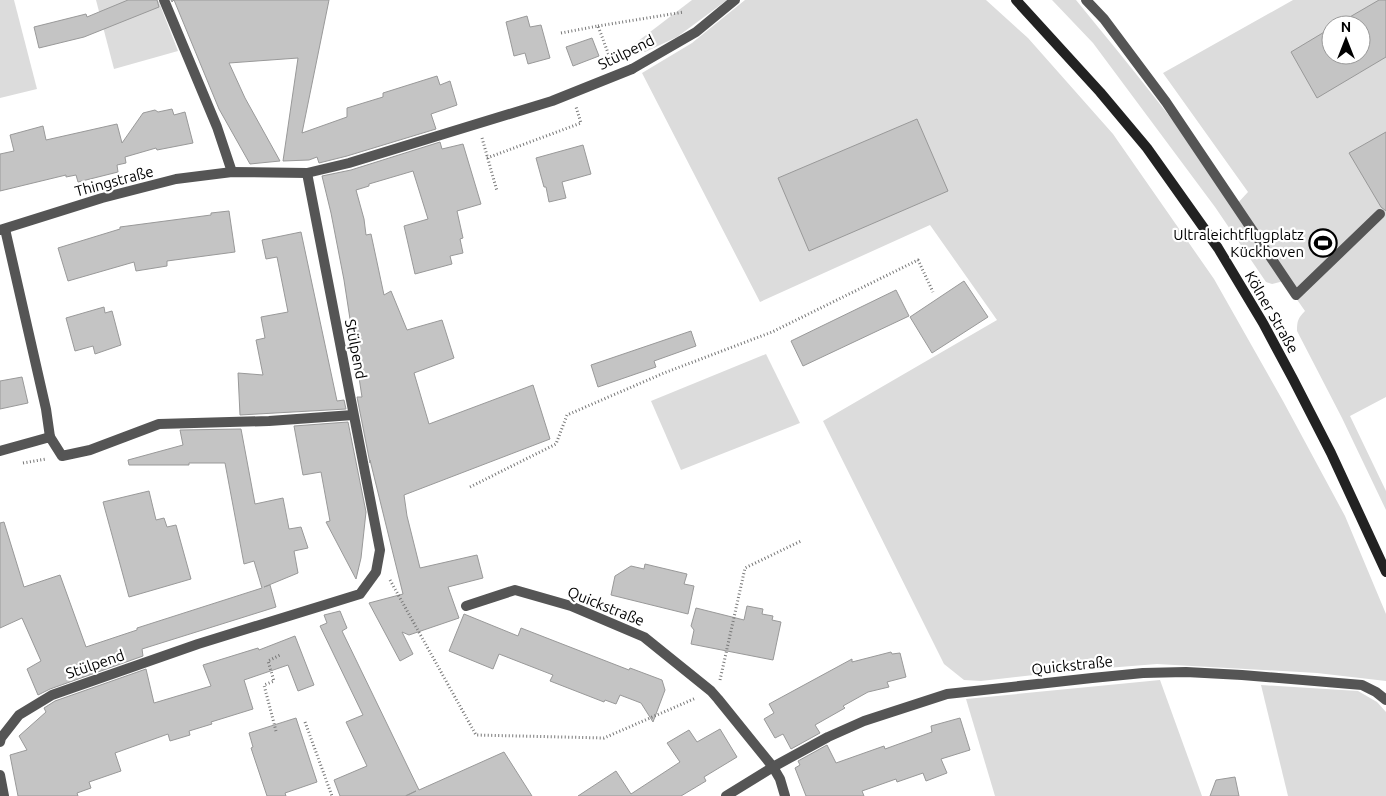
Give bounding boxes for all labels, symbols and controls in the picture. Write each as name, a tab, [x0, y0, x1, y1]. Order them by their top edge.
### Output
north arrow	[1321, 15, 1371, 65]
text: N	[1341, 19, 1351, 35]
street label: Stülpend	[595, 31, 657, 73]
street label: Thingstraße	[73, 162, 155, 200]
place label: Ultraleichtflugplatz Kückhoven	[1173, 226, 1304, 260]
sports icon: Ultraleichtflugplatz Kückhoven	[1308, 228, 1338, 258]
street label: Kölner Straße	[1242, 268, 1302, 356]
street label: Stülpend	[342, 318, 370, 380]
street label: Quickstraße	[565, 583, 647, 629]
street label: Stülpend	[64, 646, 126, 682]
street label: Quickstraße	[1031, 652, 1113, 678]

